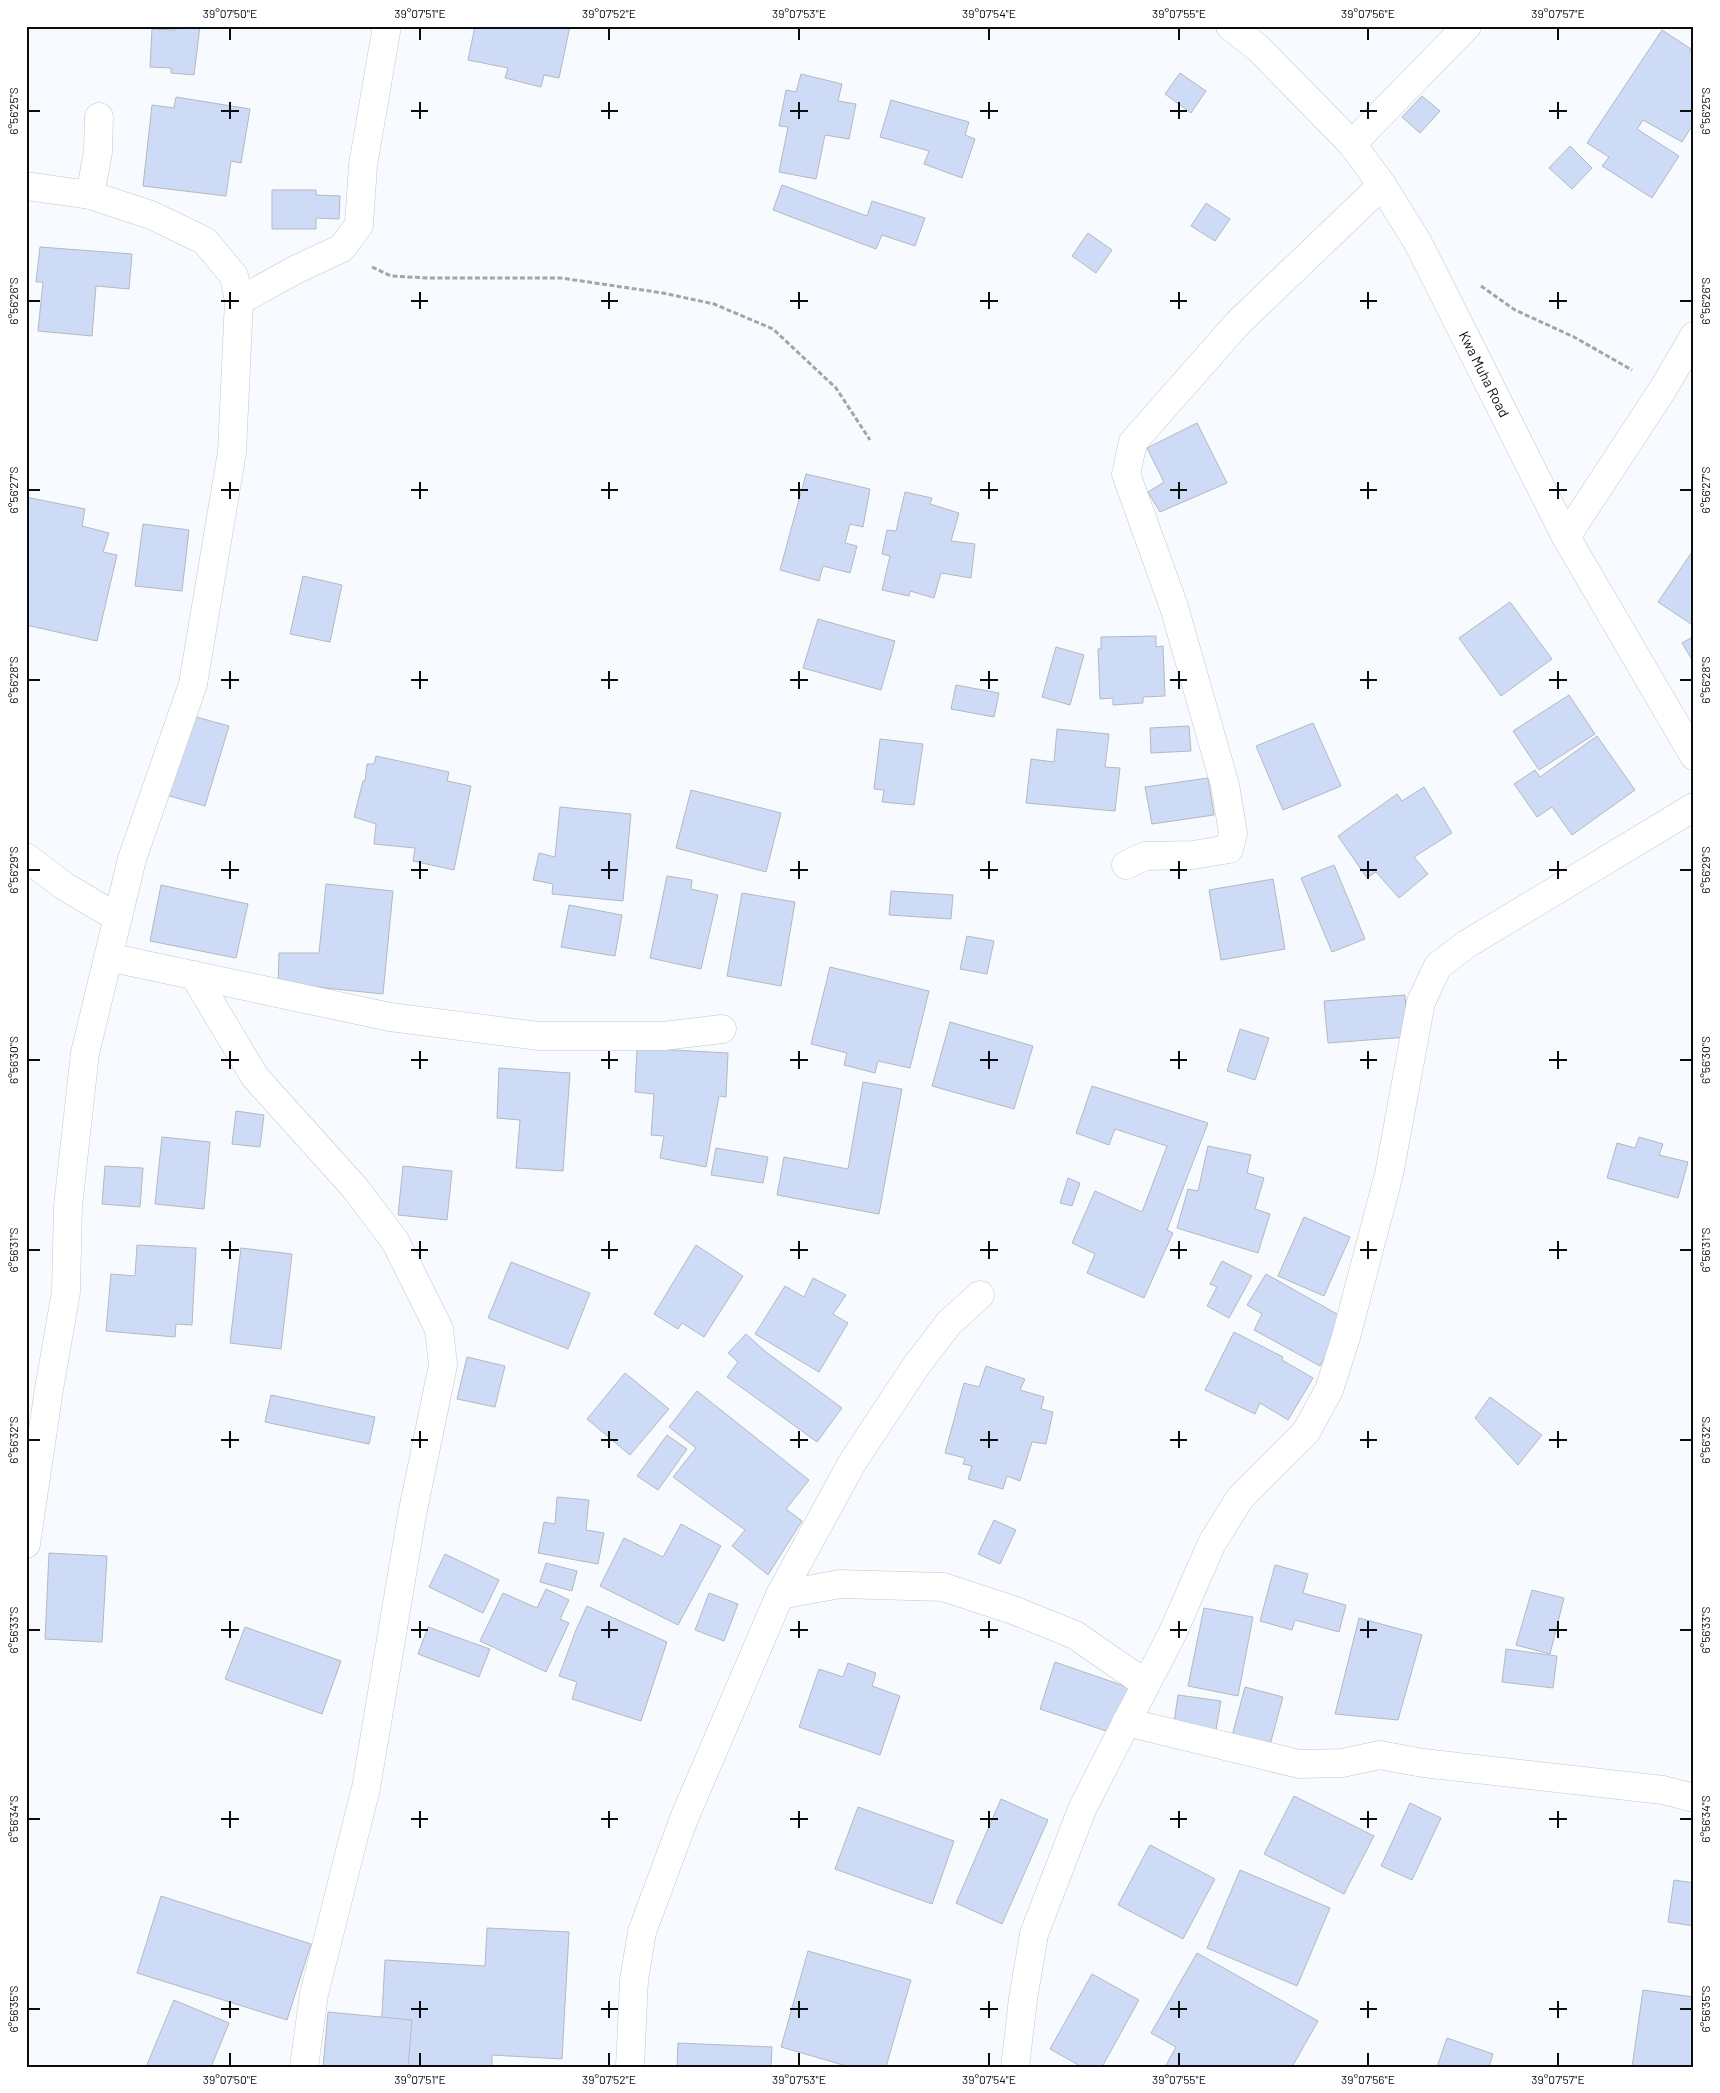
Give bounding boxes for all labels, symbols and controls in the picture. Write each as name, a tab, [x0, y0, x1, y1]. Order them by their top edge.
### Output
text: 39°07'50"E	[203, 6, 257, 20]
text: 39°07'51"E	[394, 6, 446, 20]
text: 39°07'52"E	[582, 6, 636, 20]
text: 39°07'53"E	[772, 6, 826, 20]
text: 39°07'54"E	[962, 6, 1016, 20]
text: 39°07'55"E	[1152, 6, 1206, 20]
text: 39°07'56"E	[1341, 6, 1395, 20]
text: 39°07'57"E	[1531, 6, 1585, 20]
text: 6°56'25"S	[6, 87, 20, 135]
text: 6°56'25"S	[1698, 87, 1712, 135]
text: 6°56'26"S	[6, 277, 20, 325]
text: 6°56'26"S	[1698, 277, 1712, 325]
street label: Kwa Muha Road	[1456, 328, 1513, 420]
text: 6°56'27"S	[6, 467, 20, 513]
text: 6°56'27"S	[1698, 467, 1712, 513]
text: 6°56'28"S	[6, 656, 20, 704]
text: 6°56'28"S	[1698, 656, 1712, 704]
text: 6°56'29"S	[6, 846, 20, 894]
text: 6°56'29"S	[1698, 846, 1712, 894]
text: 6°56'30"S	[6, 1036, 20, 1084]
text: 6°56'30"S	[1698, 1036, 1712, 1084]
text: 6°56'31"S	[6, 1227, 20, 1273]
text: 6°56'31"S	[1698, 1227, 1712, 1273]
text: 6°56'32"S	[6, 1416, 20, 1464]
text: 6°56'32"S	[1698, 1416, 1712, 1464]
text: 6°56'33"S	[6, 1606, 20, 1654]
text: 6°56'33"S	[1698, 1606, 1712, 1654]
text: 6°56'34"S	[6, 1795, 20, 1843]
text: 6°56'34"S	[1698, 1795, 1712, 1843]
text: 6°56'35"S	[6, 1985, 20, 2033]
text: 6°56'35"S	[1698, 1985, 1712, 2033]
text: 39°07'50"E	[203, 2072, 257, 2086]
text: 39°07'51"E	[394, 2072, 446, 2086]
text: 39°07'52"E	[582, 2072, 636, 2086]
text: 39°07'53"E	[772, 2072, 826, 2086]
text: 39°07'54"E	[962, 2072, 1016, 2086]
text: 39°07'55"E	[1152, 2072, 1206, 2086]
text: 39°07'56"E	[1341, 2072, 1395, 2086]
text: 39°07'57"E	[1531, 2072, 1585, 2086]

